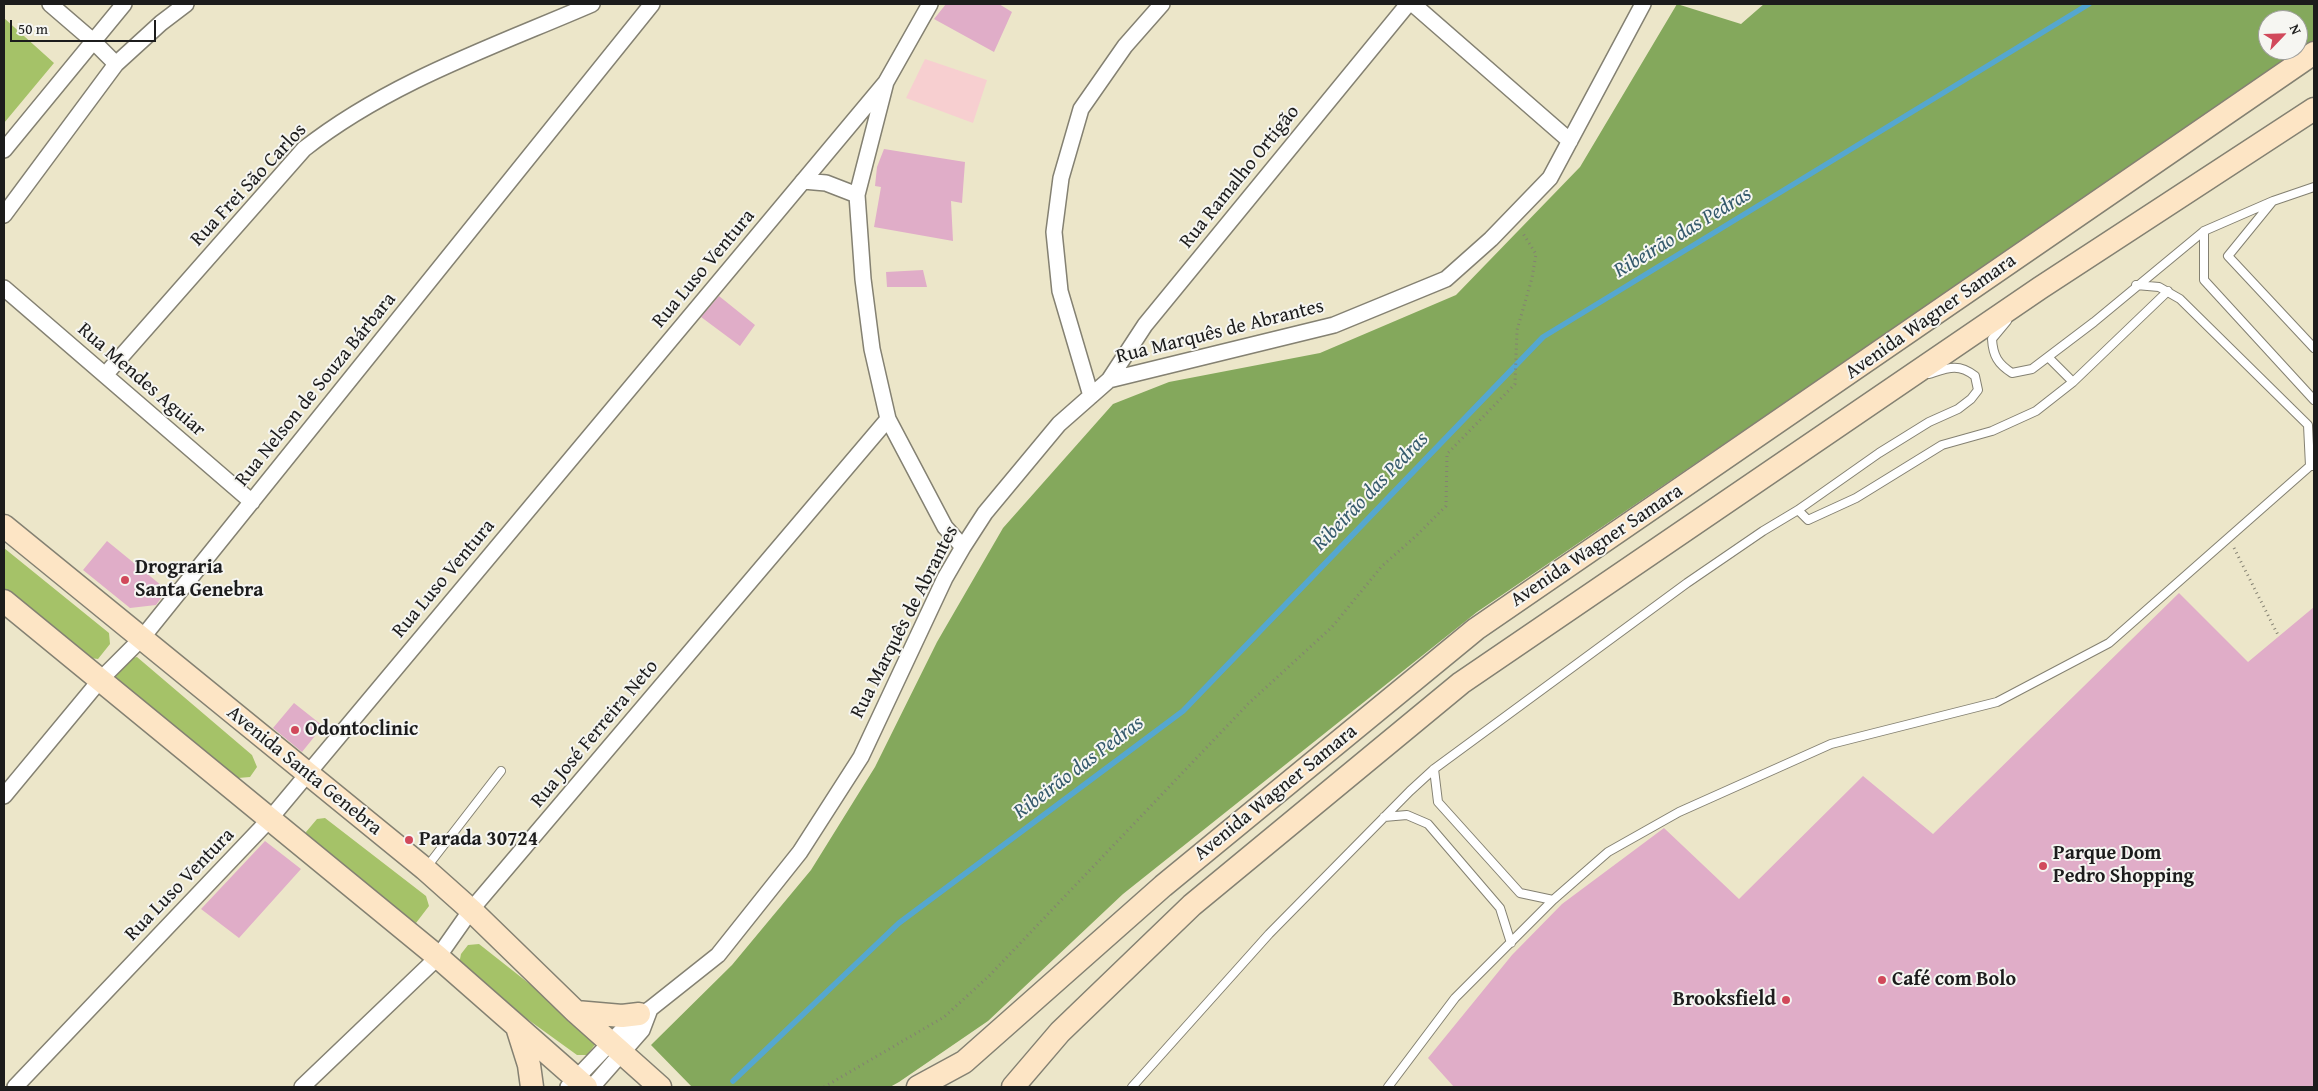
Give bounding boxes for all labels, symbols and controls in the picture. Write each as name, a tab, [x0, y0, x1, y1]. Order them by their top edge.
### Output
scale bar	[12, 10, 159, 42]
north arrow	[2258, 10, 2308, 60]
text: 50 m	[18, 18, 48, 39]
text: N	[2285, 21, 2307, 38]
street label: Rua Ramalho Ortigão	[1175, 101, 1305, 253]
street label: Rua Frei São Carlos	[186, 119, 312, 251]
water label: Ribeirão das Pedras	[1610, 182, 1756, 284]
street label: Rua Luso Ventura	[647, 205, 761, 333]
street label: Avenida Wagner Samara	[1841, 249, 2021, 385]
street label: Rua Nelson de Souza Bárbara	[230, 288, 402, 492]
street label: Rua Marquês de Abrantes	[1114, 295, 1326, 369]
street label: Rua Mendes Aguiar	[72, 318, 210, 442]
water label: Ribeirão das Pedras	[1308, 427, 1434, 557]
street label: Avenida Wagner Samara	[1506, 479, 1688, 613]
street label: Rua Luso Ventura	[387, 515, 501, 643]
street label: Rua Marquês de Abrantes	[846, 522, 964, 722]
place label: Drograria Santa Genebra	[135, 556, 264, 603]
marker: Drograria Santa Genebra	[119, 574, 131, 586]
street label: Rua José Ferreira Neto	[526, 655, 664, 813]
street label: Avenida Santa Genebra	[222, 701, 386, 841]
water label: Ribeirão das Pedras	[1009, 711, 1149, 825]
place label: Odontoclinic	[305, 718, 418, 742]
street label: Avenida Wagner Samara	[1190, 720, 1362, 866]
marker: Odontoclinic	[289, 724, 301, 736]
street label: Rua Luso Ventura	[120, 824, 240, 946]
place label: Parada 30724	[419, 828, 538, 852]
marker: Parada 30724	[403, 834, 415, 846]
place label: Parque Dom Pedro Shopping	[2053, 842, 2194, 889]
marker: Parque Dom Pedro Shopping	[2037, 860, 2049, 872]
place label: Café com Bolo	[1892, 968, 2016, 992]
marker: Café com Bolo	[1876, 974, 1888, 986]
place label: Brooksfield	[1673, 988, 1776, 1012]
marker: Brooksfield	[1780, 994, 1792, 1006]

